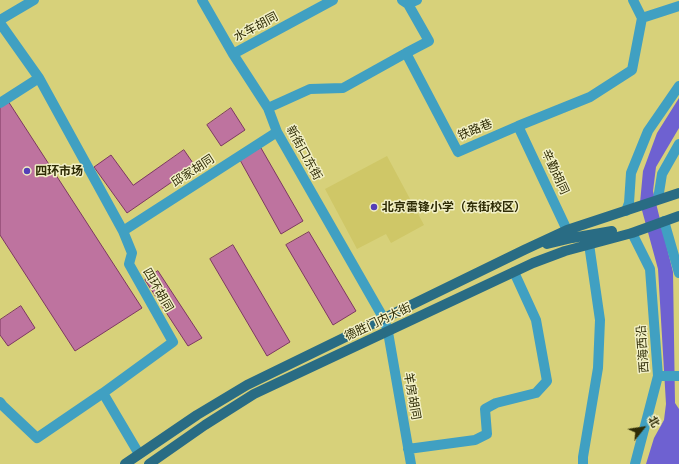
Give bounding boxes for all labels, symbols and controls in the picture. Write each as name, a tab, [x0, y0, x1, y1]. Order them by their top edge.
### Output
street label: 水车胡同	[231, 9, 281, 45]
street label: 铁路巷	[456, 117, 494, 143]
street label: 新街口东街	[283, 123, 325, 183]
street label: 辛勤胡同	[538, 147, 572, 197]
street label: 邱家胡同	[169, 152, 217, 190]
place label: 四环市场	[35, 164, 83, 178]
marker: 四环市场	[22, 166, 32, 176]
place label: 北京雷锋小学（东街校区）	[382, 200, 526, 214]
marker: 北京雷锋小学（东街校区）	[369, 202, 379, 212]
street label: 四环胡同	[140, 266, 176, 314]
street label: 德胜门内大街	[342, 300, 414, 344]
street label: 西海西沿	[634, 325, 652, 373]
street label: 羊房胡同	[401, 371, 423, 421]
north arrow	[623, 408, 663, 448]
text: 北	[645, 414, 662, 430]

